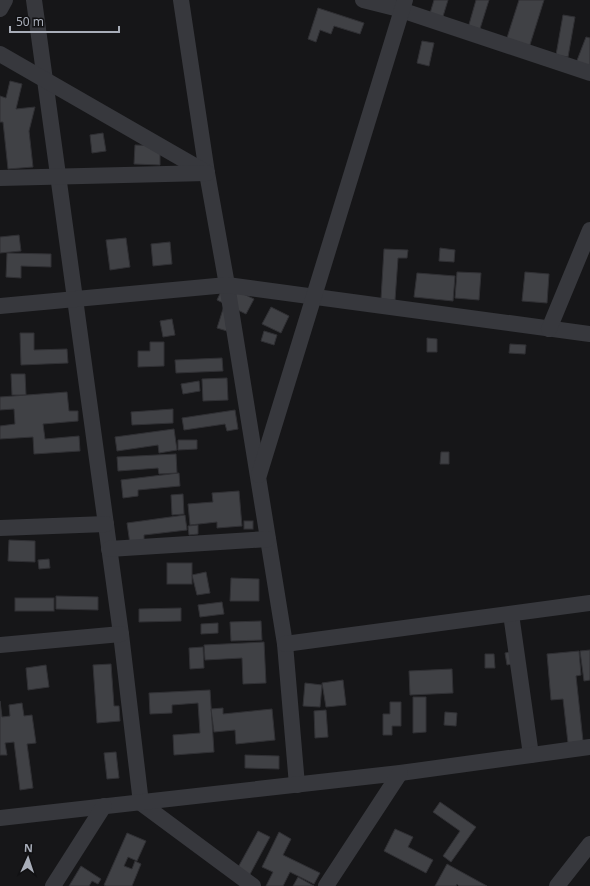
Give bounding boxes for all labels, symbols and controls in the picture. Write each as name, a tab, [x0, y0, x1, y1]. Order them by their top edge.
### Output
scale bar	[10, 8, 119, 34]
text: 50 m	[16, 13, 44, 30]
north arrow	[8, 838, 48, 878]
text: N	[24, 840, 33, 855]

